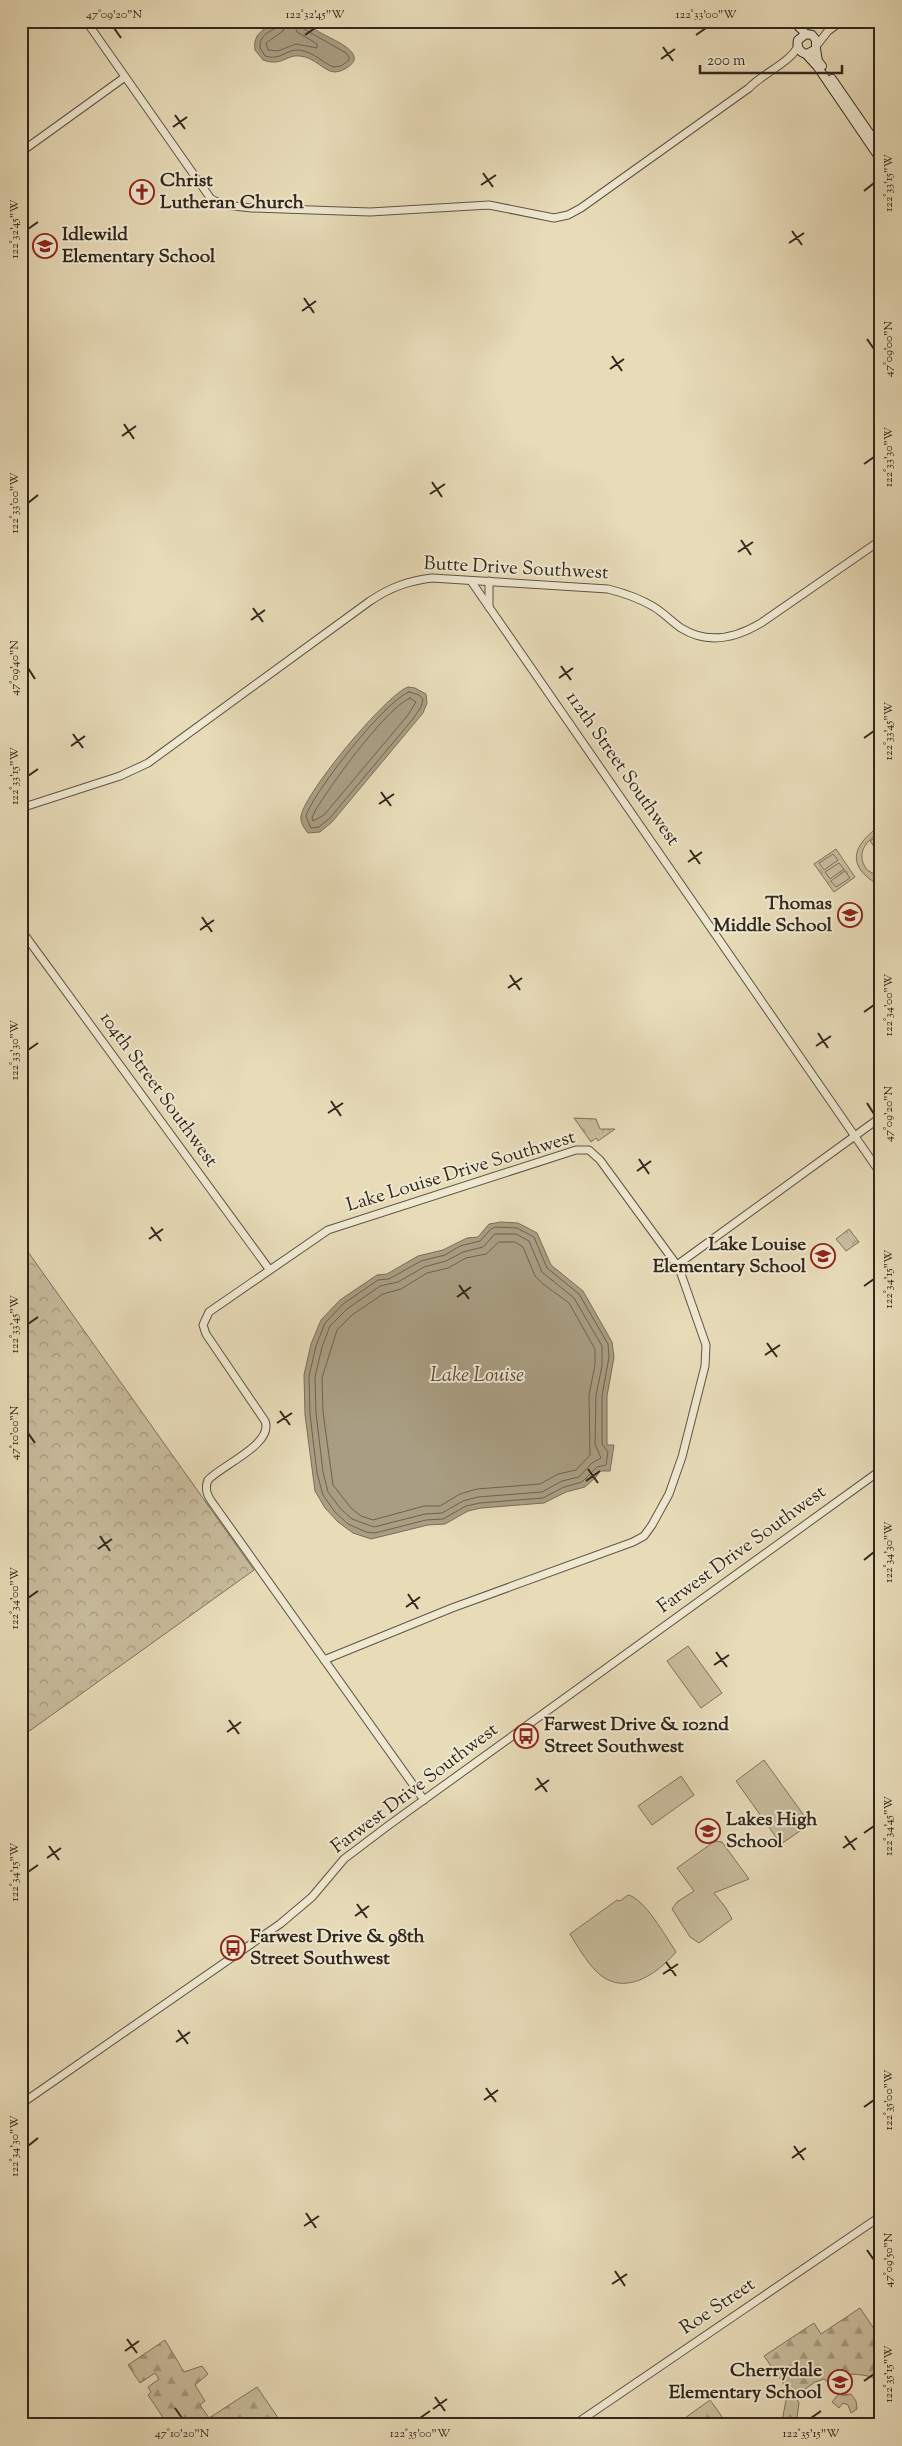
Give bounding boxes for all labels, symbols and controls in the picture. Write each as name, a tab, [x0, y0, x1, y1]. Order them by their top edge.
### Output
text: 47°09'20"N	[86, 6, 142, 24]
text: 122°32'45"W	[285, 6, 345, 24]
text: 122°33'00"W	[675, 6, 737, 24]
scale bar	[700, 42, 842, 74]
text: 200 m	[707, 51, 746, 72]
text: 122°33'15"W	[880, 154, 898, 212]
place label: Christ Lutheran Church	[160, 168, 305, 217]
church icon: Christ Lutheran Church	[129, 179, 155, 205]
text: 122°32'45"W	[6, 199, 24, 259]
place label: Idlewild Elementary School	[62, 222, 216, 271]
school or university icon: Idlewild Elementary School	[32, 233, 58, 259]
text: 47°09'00"N	[880, 320, 898, 377]
text: 122°33'30"W	[880, 426, 898, 487]
text: 122°33'00"W	[6, 472, 24, 534]
street label: Butte Drive Southwest	[423, 551, 610, 587]
text: 47°09'40"N	[6, 640, 24, 696]
street label: 112th Street Southwest	[558, 686, 686, 852]
text: 122°33'45"W	[880, 701, 898, 760]
text: 122°33'15"W	[6, 747, 24, 805]
place label: Thomas Middle School	[713, 891, 833, 940]
school or university icon: Thomas Middle School	[837, 902, 863, 928]
text: 122°34'00"W	[880, 973, 898, 1036]
street label: 104th Street Southwest	[92, 1007, 224, 1174]
text: 122°33'30"W	[6, 1019, 24, 1080]
text: 47°09'20"N	[880, 1086, 898, 1142]
street label: Lake Louise Drive Southwest	[343, 1124, 579, 1220]
place label: Lake Louise Elementary School	[653, 1232, 807, 1281]
school or university icon: Lake Louise Elementary School	[810, 1243, 836, 1269]
text: 122°34'15"W	[880, 1249, 898, 1308]
text: 122°33'45"W	[6, 1294, 24, 1353]
water label: Lake Louise	[430, 1362, 524, 1391]
text: 47°10'00"N	[6, 1405, 24, 1460]
street label: Farwest Drive Southwest	[652, 1479, 832, 1621]
text: 122°34'30"W	[880, 1521, 898, 1583]
text: 122°34'00"W	[6, 1566, 24, 1629]
place label: Farwest Drive & 102nd Street Southwest	[544, 1712, 729, 1761]
street label: Farwest Drive Southwest	[326, 1717, 504, 1861]
bus stop icon: Farwest Drive & 102nd Street Southwest	[513, 1723, 539, 1749]
text: 122°34'45"W	[880, 1796, 898, 1856]
place label: Lakes High School	[726, 1807, 818, 1856]
school or university icon: Lakes High School	[695, 1818, 721, 1844]
text: 122°34'15"W	[6, 1842, 24, 1901]
place label: Farwest Drive & 98th Street Southwest	[250, 1924, 425, 1973]
bus stop icon: Farwest Drive & 98th Street Southwest	[220, 1935, 246, 1961]
text: 122°35'00"W	[880, 2069, 898, 2130]
text: 122°34'30"W	[6, 2115, 24, 2177]
text: 47°09'50"N	[880, 2232, 898, 2287]
street label: Roe Street	[675, 2272, 761, 2342]
text: 122°35'15"W	[880, 2345, 898, 2402]
place label: Cherrydale Elementary School	[669, 2358, 823, 2407]
school or university icon: Cherrydale Elementary School	[827, 2369, 853, 2395]
text: 47°10'20"N	[155, 2425, 210, 2443]
text: 122°35'00"W	[390, 2425, 451, 2443]
text: 122°35'15"W	[783, 2425, 840, 2443]

